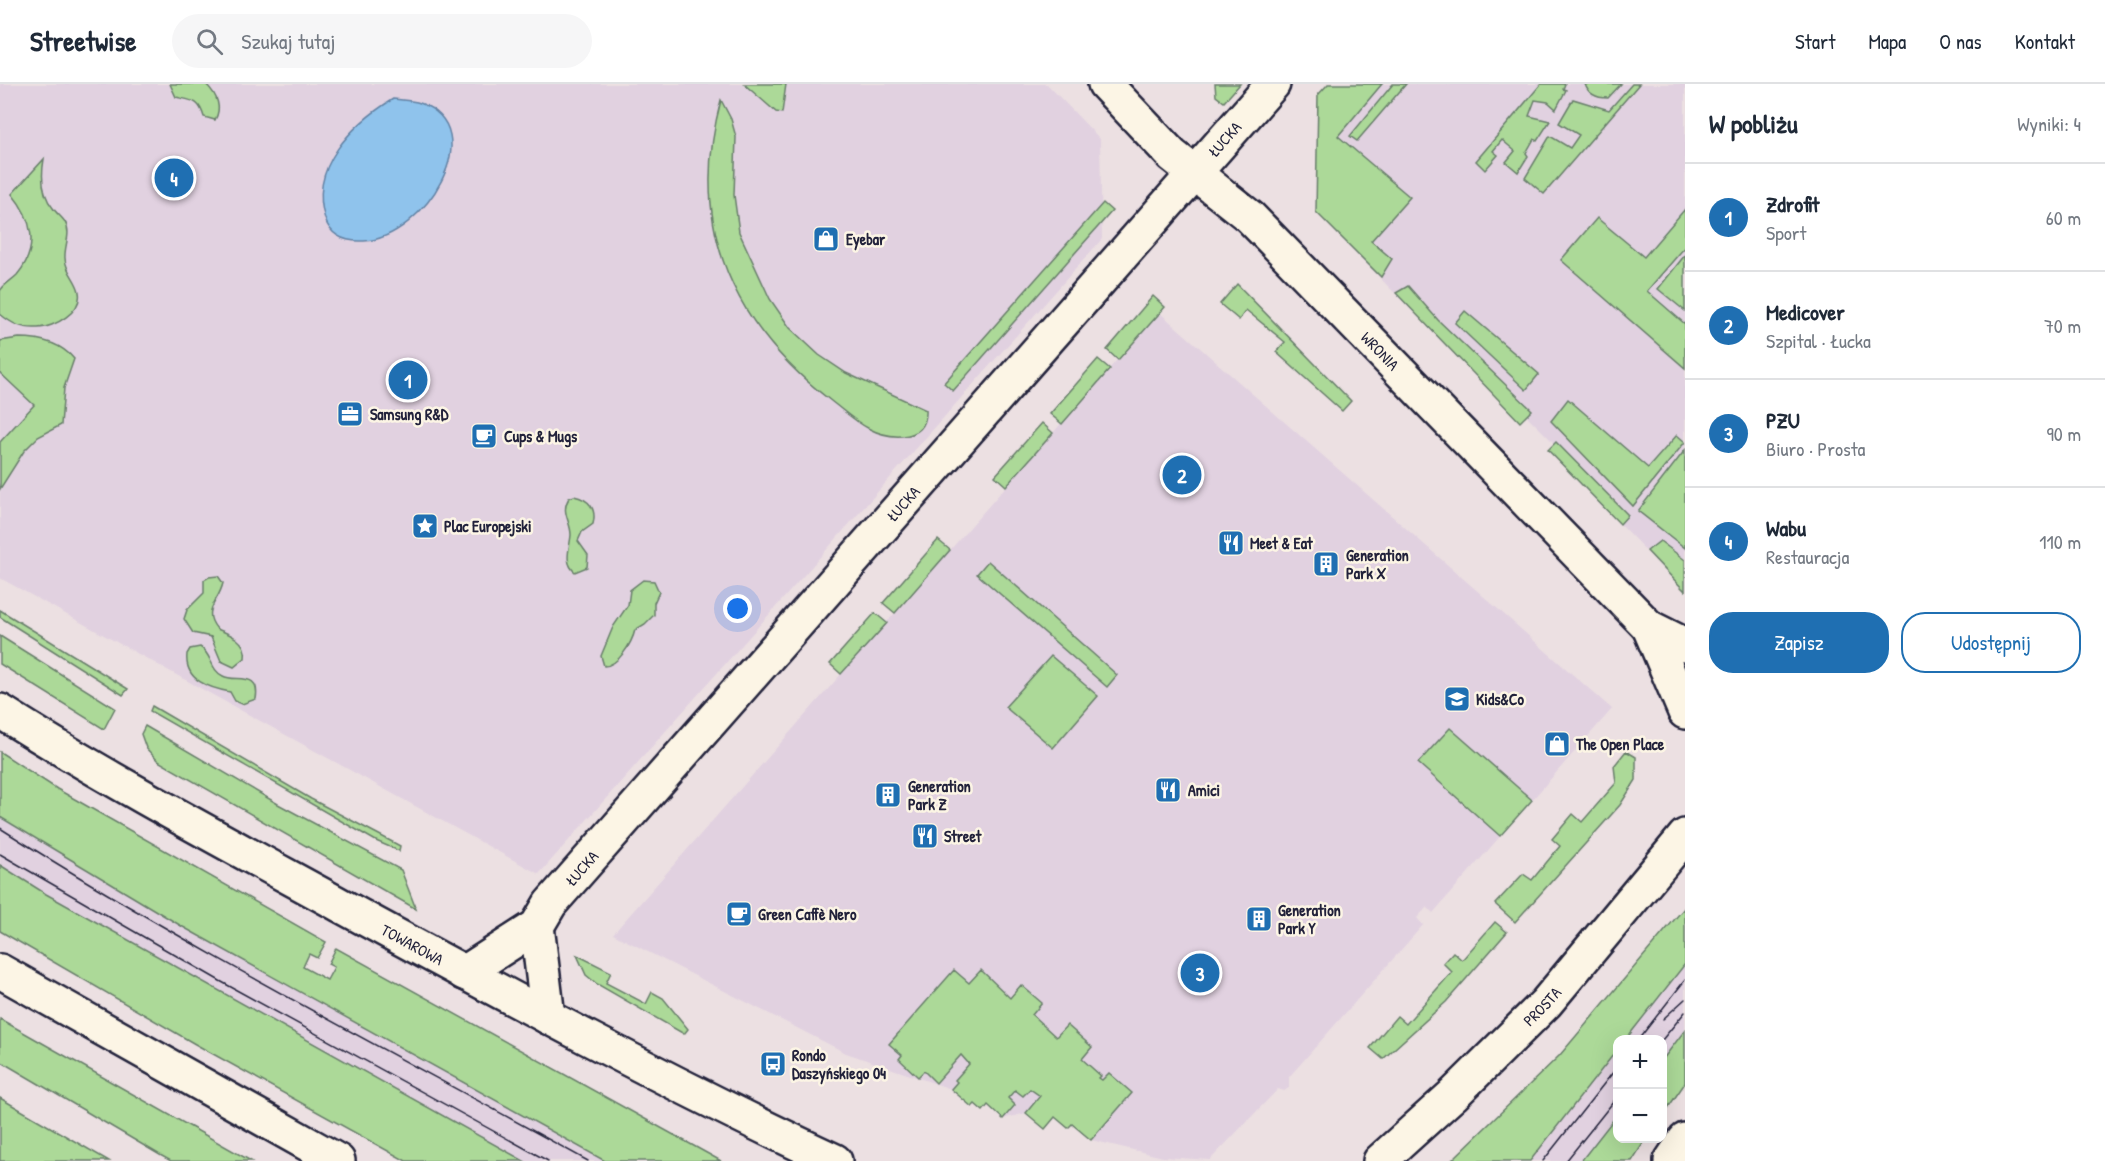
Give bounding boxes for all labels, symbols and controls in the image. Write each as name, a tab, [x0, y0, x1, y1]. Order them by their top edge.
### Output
search box	[172, 14, 592, 68]
text: Streetwise	[30, 22, 136, 60]
icon: search	[193, 25, 226, 58]
text: Szukaj tutaj	[241, 26, 335, 56]
text: Start	[1795, 27, 1835, 56]
text: Mapa	[1868, 27, 1906, 56]
text: O nas	[1939, 27, 1982, 56]
text: Kontakt	[2015, 27, 2075, 56]
text: W pobliżu	[1709, 106, 1798, 141]
text: Wyniki: 4	[2017, 110, 2081, 137]
street label: ŁUCKA	[1203, 116, 1246, 162]
pin: 4	[154, 156, 194, 200]
text: Zdrofit	[1766, 189, 1819, 219]
text: 1	[1725, 204, 1732, 231]
text: 60 m	[2046, 204, 2081, 231]
text: Sport	[1766, 219, 1806, 246]
shop icon: Eyebar	[811, 224, 841, 254]
place label: Eyebar	[846, 228, 886, 251]
text: Medicover	[1766, 297, 1845, 327]
text: 2	[1724, 312, 1733, 339]
text: 70 m	[2044, 312, 2081, 339]
street label: WRONIA	[1356, 327, 1404, 375]
text: Szpital · Łucka	[1766, 327, 1871, 354]
pin: 1	[388, 358, 428, 402]
office icon: Samsung R&D	[335, 399, 365, 429]
place label: Samsung R&D	[370, 403, 449, 426]
text: PZU	[1766, 405, 1800, 435]
text: 3	[1724, 420, 1733, 447]
text: 90 m	[2047, 420, 2081, 447]
cafe icon: Cups & Mugs	[469, 421, 499, 451]
place label: Cups & Mugs	[504, 425, 578, 448]
text: Biuro · Prosta	[1766, 435, 1865, 462]
pin: 2	[1162, 452, 1202, 498]
street label: ŁUCKA	[881, 481, 925, 526]
place icon: Plac Europejski	[410, 511, 440, 541]
text: Wabu	[1766, 513, 1806, 543]
place label: Plac Europejski	[444, 515, 532, 538]
restaurant icon: Meet & Eat	[1216, 528, 1246, 558]
text: 4	[1725, 528, 1732, 555]
text: 110 m	[2039, 528, 2081, 555]
place label: Meet & Eat	[1250, 532, 1313, 554]
text: Restauracja	[1766, 543, 1849, 570]
place label: Generation Park X	[1346, 544, 1409, 584]
building icon: Generation Park X	[1311, 549, 1341, 579]
your location	[723, 594, 752, 623]
button: Zapisz	[1709, 612, 1889, 673]
button: Udostępnij	[1901, 612, 2081, 673]
school or university icon: Kids&Co	[1442, 684, 1472, 714]
place label: Kids&Co	[1476, 688, 1525, 710]
shop icon: The Open Place	[1542, 729, 1572, 759]
place label: The Open Place	[1575, 733, 1665, 756]
place label: Generation Park Z	[908, 775, 971, 815]
restaurant icon: Amici	[1153, 775, 1183, 805]
place label: Amici	[1188, 779, 1220, 801]
building icon: Generation Park Z	[873, 780, 903, 810]
restaurant icon: Street	[910, 821, 940, 851]
place label: Street	[944, 825, 982, 847]
street label: ŁUCKA	[560, 845, 603, 891]
cafe icon: Green Caffè Nero	[724, 899, 754, 929]
place label: Generation Park Y	[1278, 899, 1341, 939]
place label: Green Caffè Nero	[758, 903, 857, 925]
building icon: Generation Park Y	[1244, 904, 1274, 934]
street label: TOWAROWA	[377, 919, 448, 970]
pin: 3	[1180, 950, 1220, 996]
street label: PROSTA	[1518, 982, 1566, 1031]
map controls	[1613, 1035, 1667, 1143]
button: +	[1613, 1035, 1667, 1089]
place label: Rondo Daszyńskiego 04	[792, 1044, 886, 1085]
bus stop icon: Rondo Daszyńskiego 04	[758, 1049, 788, 1079]
button: −	[1613, 1089, 1667, 1143]

